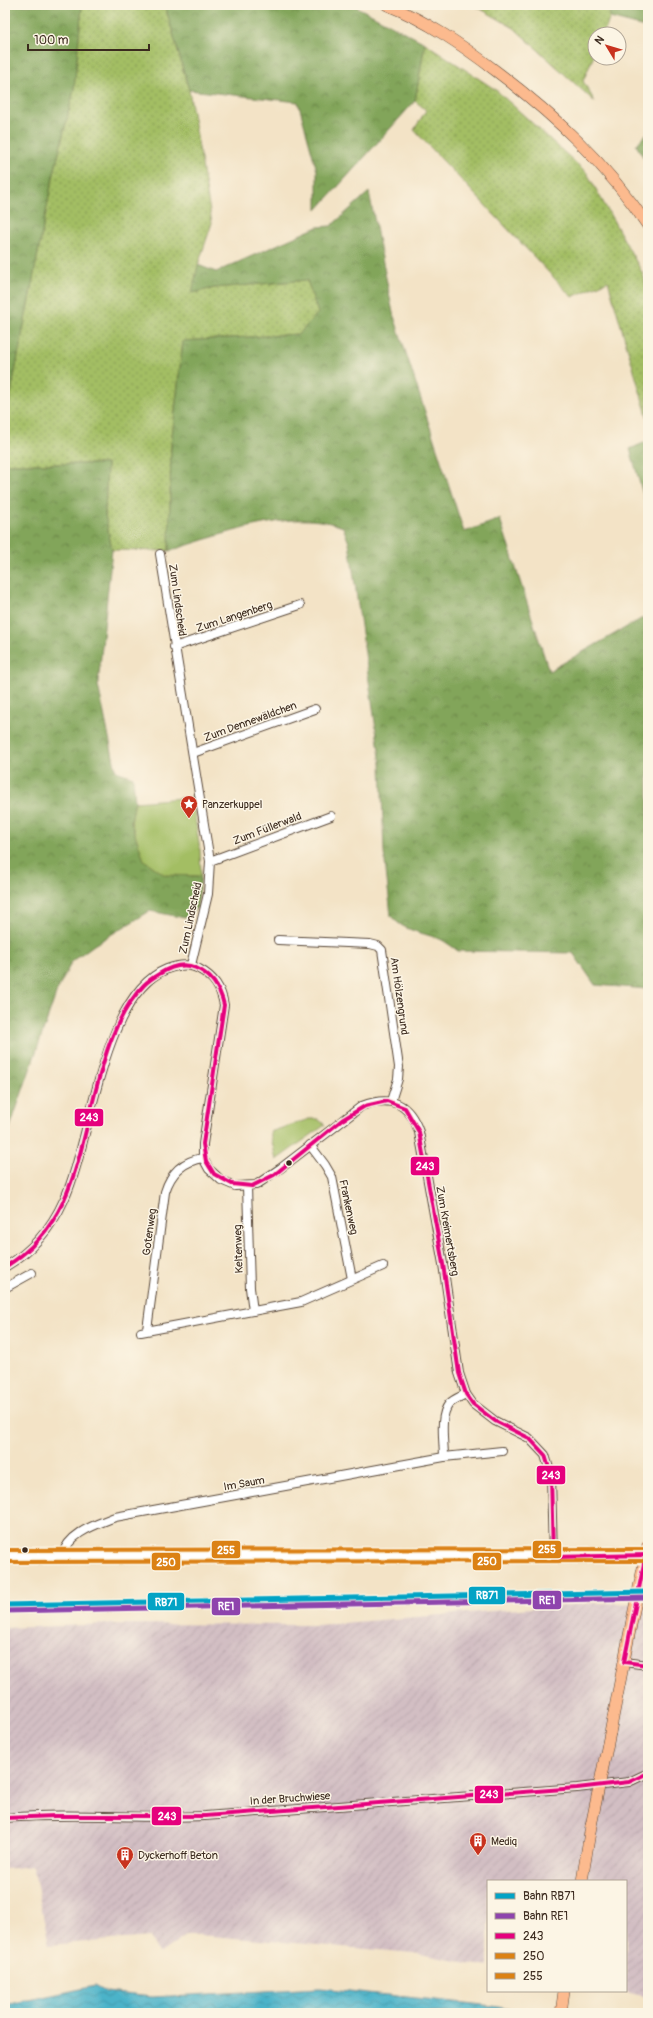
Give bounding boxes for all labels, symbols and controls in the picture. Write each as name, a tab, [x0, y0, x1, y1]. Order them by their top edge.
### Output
scale bar	[28, 26, 149, 52]
north arrow	[587, 26, 627, 66]
text: 100 m	[34, 33, 69, 48]
text: N	[592, 33, 607, 47]
street label: Zum Lindscheid	[166, 563, 189, 637]
street label: Zum Langenberg	[194, 598, 274, 635]
street label: Zum Dennewäldchen	[202, 699, 298, 744]
place icon: Panzerkuppel	[179, 794, 199, 819]
place label: Panzerkuppel	[202, 798, 262, 811]
street label: Zum Füllerwald	[231, 809, 303, 847]
street label: Zum Lindscheid	[177, 881, 204, 955]
street label: Am Hölzengrund	[388, 956, 411, 1036]
line badge: 243	[74, 1108, 104, 1127]
text: 243	[80, 1111, 98, 1124]
line badge: 243	[410, 1156, 440, 1176]
unlabelled marker	[284, 1158, 294, 1168]
text: 243	[416, 1160, 434, 1173]
street label: Frankenweg	[336, 1178, 361, 1236]
street label: Zum Kreimertsberg	[433, 1185, 462, 1278]
street label: Gotenweg	[140, 1207, 159, 1256]
street label: Keltenweg	[231, 1224, 246, 1274]
line badge: 243	[536, 1465, 566, 1485]
text: 243	[542, 1469, 560, 1482]
street label: Im Saum	[223, 1473, 266, 1494]
line badge: 255	[211, 1540, 241, 1559]
line badge: 255	[532, 1540, 562, 1559]
text: 255	[538, 1543, 556, 1556]
text: 255	[217, 1544, 235, 1557]
unlabelled marker	[20, 1545, 30, 1555]
line badge: 250	[151, 1552, 181, 1571]
line badge: 250	[472, 1552, 502, 1571]
text: 250	[477, 1555, 497, 1568]
text: 250	[156, 1556, 176, 1569]
line badge: RB71	[468, 1586, 506, 1605]
text: RB71	[476, 1589, 498, 1602]
line badge: RE1	[532, 1590, 562, 1610]
line badge: RB71	[147, 1592, 185, 1611]
text: RE1	[539, 1594, 555, 1607]
text: RB71	[155, 1596, 177, 1609]
line badge: RE1	[211, 1597, 241, 1616]
text: RE1	[218, 1600, 234, 1613]
line badge: 243	[474, 1785, 504, 1804]
text: 243	[480, 1788, 498, 1801]
street label: In der Bruchwiese	[249, 1789, 331, 1808]
line badge: 243	[151, 1806, 182, 1826]
text: 243	[158, 1810, 176, 1823]
building icon: Mediq	[468, 1831, 488, 1856]
place label: Mediq	[491, 1835, 517, 1848]
building icon: Dyckerhoff Beton	[115, 1845, 135, 1870]
place label: Dyckerhoff Beton	[138, 1849, 218, 1862]
legend	[487, 1880, 627, 1992]
text: Bahn RB71	[523, 1889, 575, 1904]
text: Bahn RE1	[523, 1909, 568, 1924]
text: 243	[523, 1929, 544, 1944]
text: 250	[523, 1949, 544, 1964]
text: 255	[523, 1969, 543, 1984]

